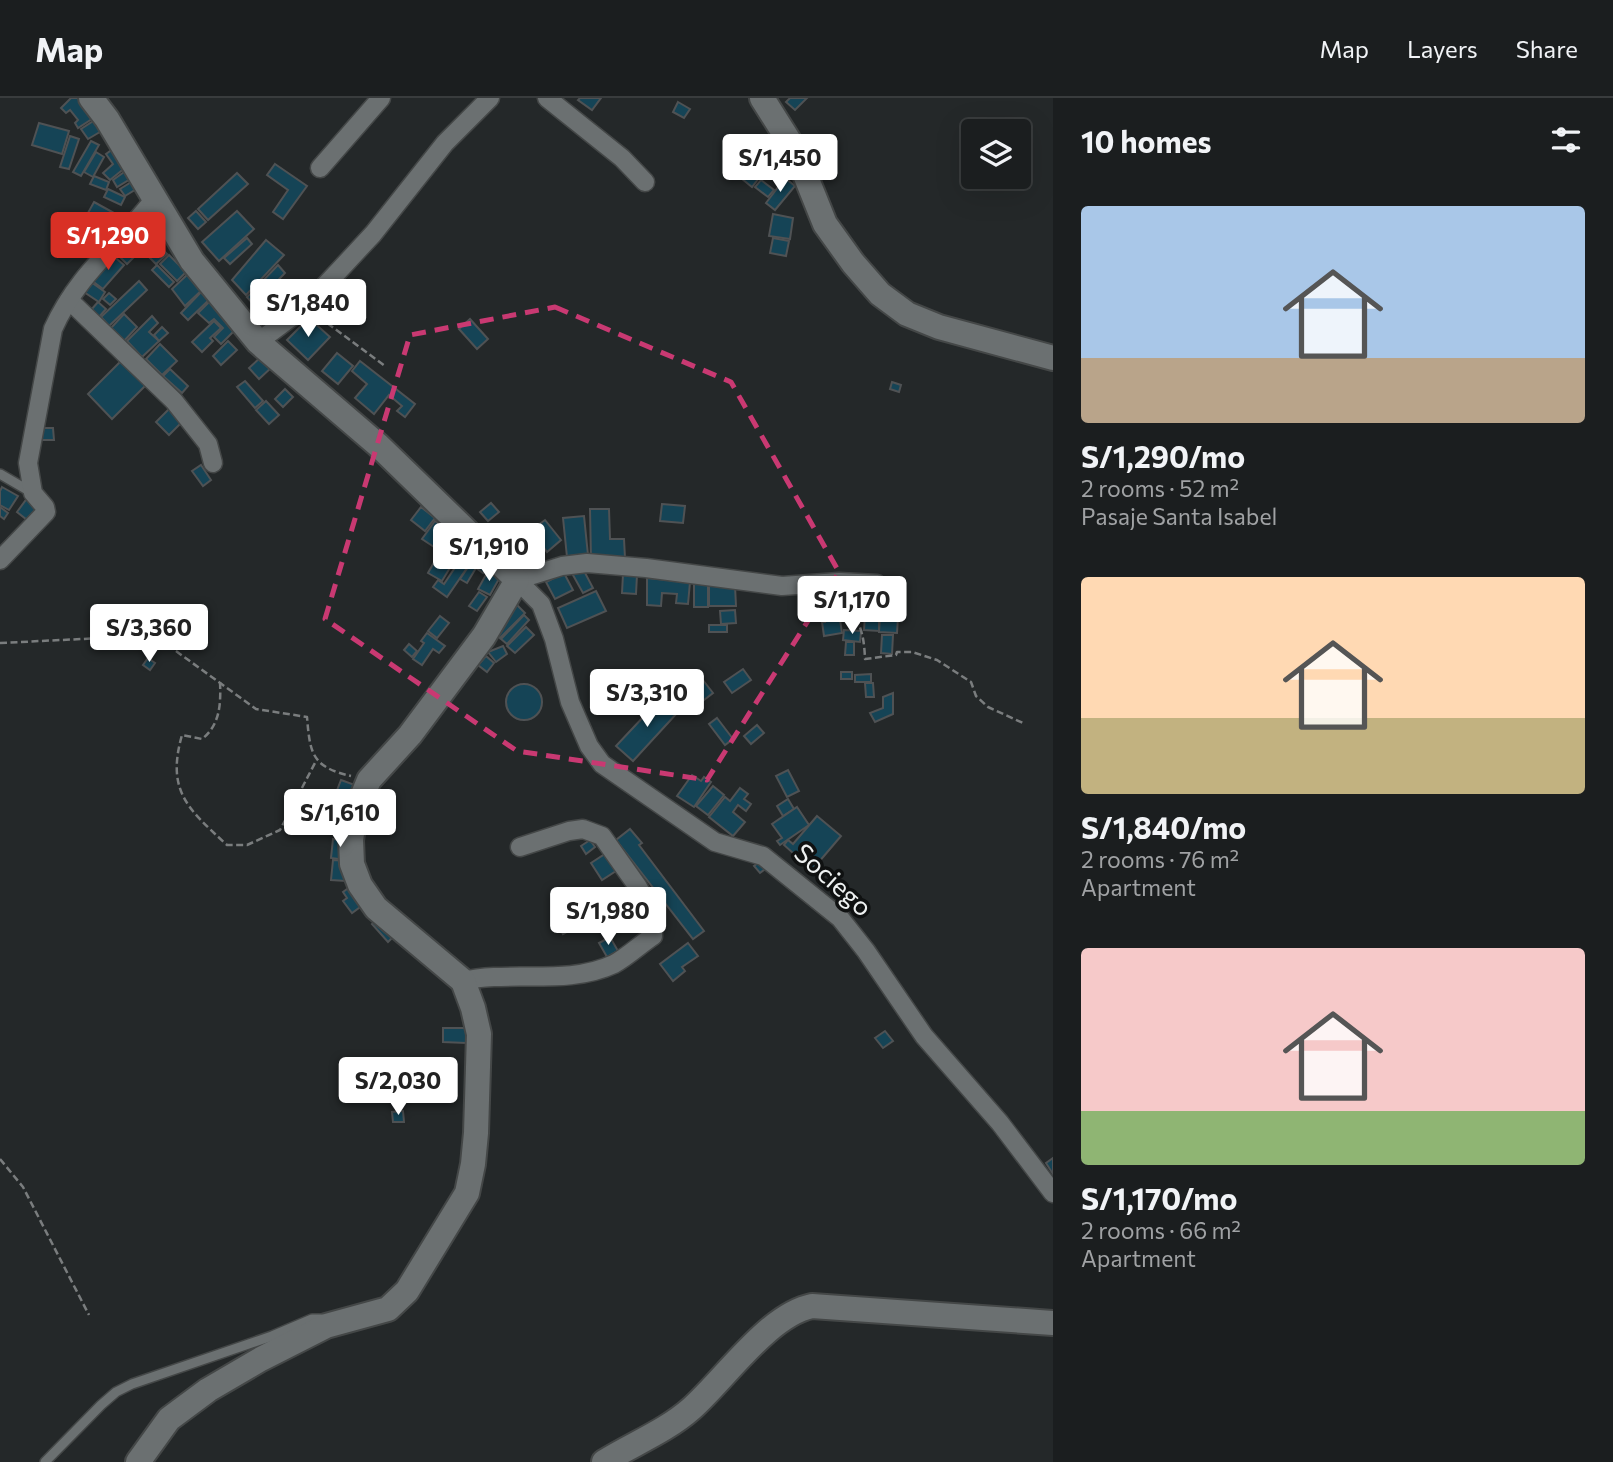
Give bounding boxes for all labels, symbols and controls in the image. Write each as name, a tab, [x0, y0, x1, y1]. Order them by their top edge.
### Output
text: Map	[35, 28, 103, 69]
text: Map	[1320, 34, 1369, 63]
text: Layers	[1407, 34, 1478, 63]
text: Share	[1516, 34, 1578, 63]
map controls	[961, 119, 1031, 189]
button: layers	[961, 119, 1031, 189]
icon: filters	[1547, 121, 1585, 159]
text: 10 homes	[1081, 122, 1211, 159]
pin: S/1,450	[715, 134, 845, 194]
text: S/1,450	[738, 143, 822, 171]
pin: S/1,290	[43, 212, 173, 272]
text: S/1,290	[67, 221, 149, 249]
icon: home	[1270, 251, 1396, 377]
pin: S/1,840	[243, 280, 373, 339]
text: S/1,840	[266, 288, 350, 316]
text: S/1,290/mo	[1081, 437, 1245, 474]
text: 2 rooms · 52 m²	[1081, 474, 1239, 502]
text: Pasaje Santa Isabel	[1081, 502, 1277, 530]
pin: S/1,910	[424, 524, 554, 583]
text: S/1,910	[449, 532, 529, 560]
pin: S/1,170	[787, 576, 917, 636]
text: S/1,170	[814, 585, 890, 613]
pin: S/3,360	[84, 604, 214, 664]
text: S/3,360	[106, 613, 192, 641]
icon: home	[1270, 622, 1396, 748]
pin: S/3,310	[582, 670, 712, 729]
text: S/3,310	[606, 678, 688, 706]
pin: S/1,610	[275, 790, 405, 849]
text: S/1,610	[300, 798, 380, 826]
text: S/1,840/mo	[1081, 808, 1246, 845]
street label: Sociego	[789, 836, 879, 922]
text: 2 rooms · 76 m²	[1081, 845, 1239, 873]
text: Apartment	[1081, 873, 1196, 901]
pin: S/1,980	[543, 888, 673, 947]
text: S/1,980	[566, 896, 650, 924]
icon: home	[1270, 993, 1396, 1119]
pin: S/2,030	[333, 1058, 463, 1117]
text: S/2,030	[355, 1066, 441, 1094]
text: S/1,170/mo	[1081, 1179, 1237, 1216]
text: 2 rooms · 66 m²	[1081, 1216, 1241, 1244]
text: Apartment	[1081, 1244, 1196, 1272]

